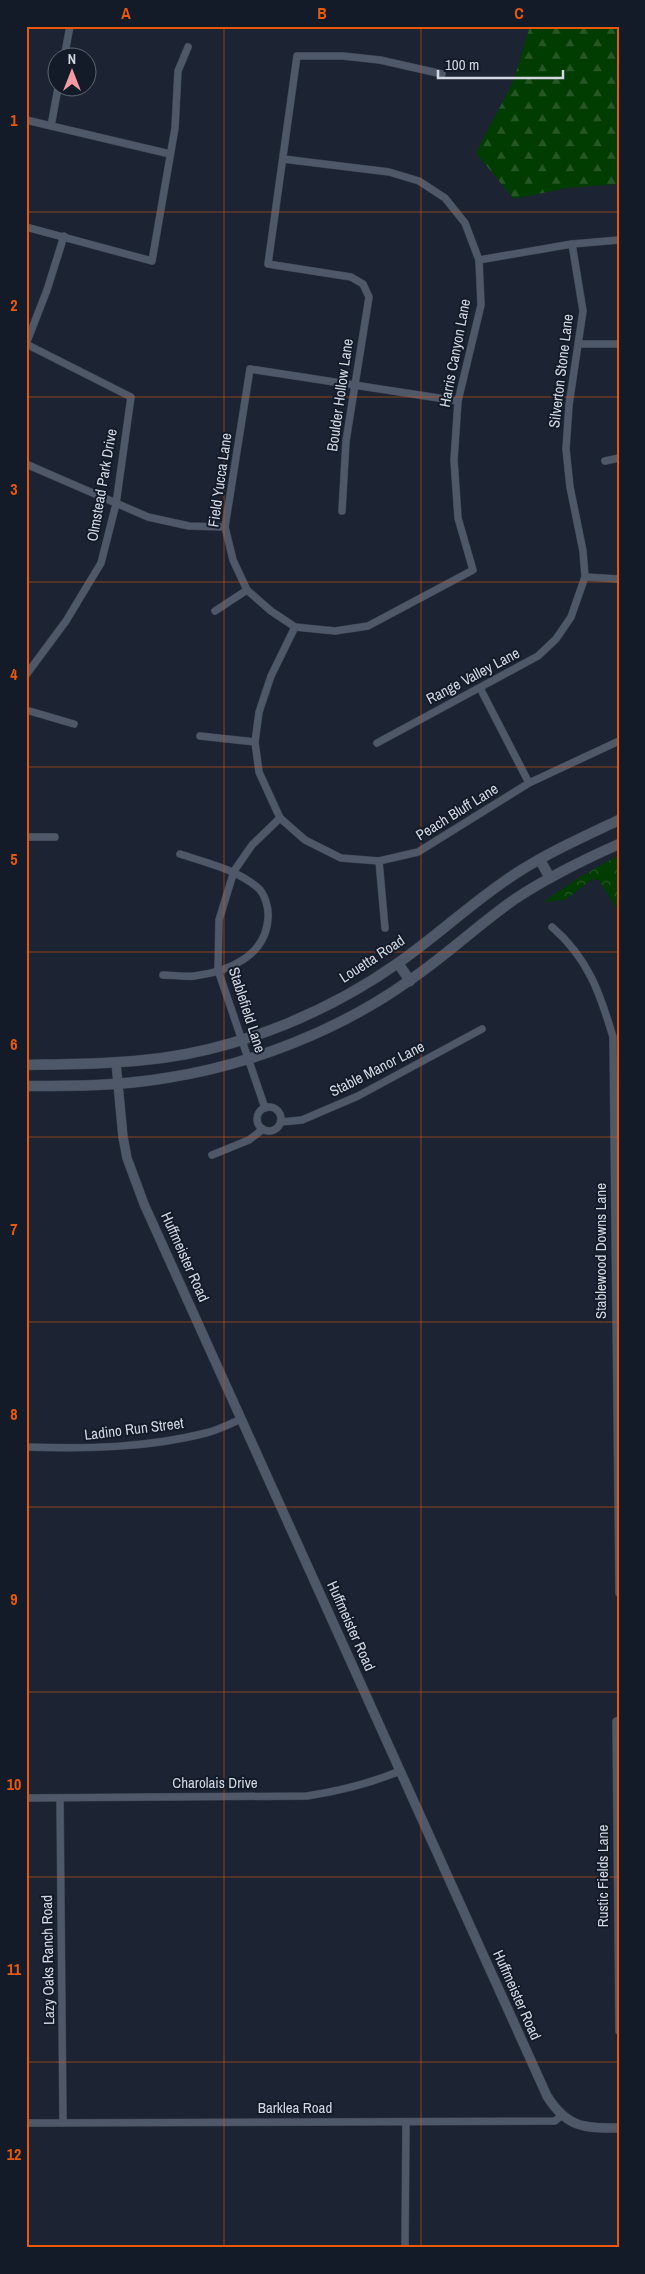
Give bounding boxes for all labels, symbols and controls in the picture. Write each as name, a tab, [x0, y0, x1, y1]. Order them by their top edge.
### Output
text: A	[121, 2, 131, 24]
text: B	[317, 2, 327, 24]
text: C	[514, 2, 524, 24]
north arrow	[48, 48, 98, 98]
scale bar	[438, 48, 562, 80]
text: N	[68, 50, 76, 68]
text: 100 m	[445, 54, 479, 75]
text: 1	[10, 109, 18, 131]
text: 2	[10, 294, 18, 316]
street label: Harris Canyon Lane	[434, 297, 475, 409]
street label: Silverton Stone Lane	[543, 312, 578, 429]
street label: Boulder Hollow Lane	[321, 337, 358, 453]
street label: Olmstead Park Drive	[81, 427, 122, 543]
street label: Field Yucca Lane	[203, 431, 237, 528]
text: 3	[10, 478, 18, 500]
street label: Range Valley Lane	[422, 642, 523, 709]
text: 4	[10, 663, 18, 685]
street label: Peach Bluff Lane	[412, 778, 502, 845]
text: 5	[10, 848, 18, 870]
street label: Louetta Road	[335, 930, 408, 988]
street label: Stablefield Lane	[224, 964, 271, 1056]
text: 6	[10, 1033, 18, 1055]
street label: Stable Manor Lane	[326, 1036, 428, 1102]
street label: Stablewood Downs Lane	[590, 1183, 611, 1319]
street label: Huffmeister Road	[156, 1209, 215, 1305]
text: 7	[10, 1218, 18, 1240]
text: 8	[10, 1403, 18, 1425]
street label: Ladino Run Street	[83, 1412, 185, 1445]
street label: Huffmeister Road	[322, 1578, 381, 1674]
text: 9	[10, 1588, 18, 1610]
street label: Charolais Drive	[172, 1772, 258, 1793]
text: 10	[7, 1773, 21, 1795]
street label: Rustic Fields Lane	[592, 1825, 613, 1927]
street label: Lazy Oaks Ranch Road	[36, 1895, 59, 2025]
street label: Huffmeister Road	[488, 1947, 547, 2043]
text: 11	[7, 1958, 22, 1980]
street label: Barklea Road	[258, 2097, 332, 2118]
text: 12	[7, 2143, 21, 2165]

